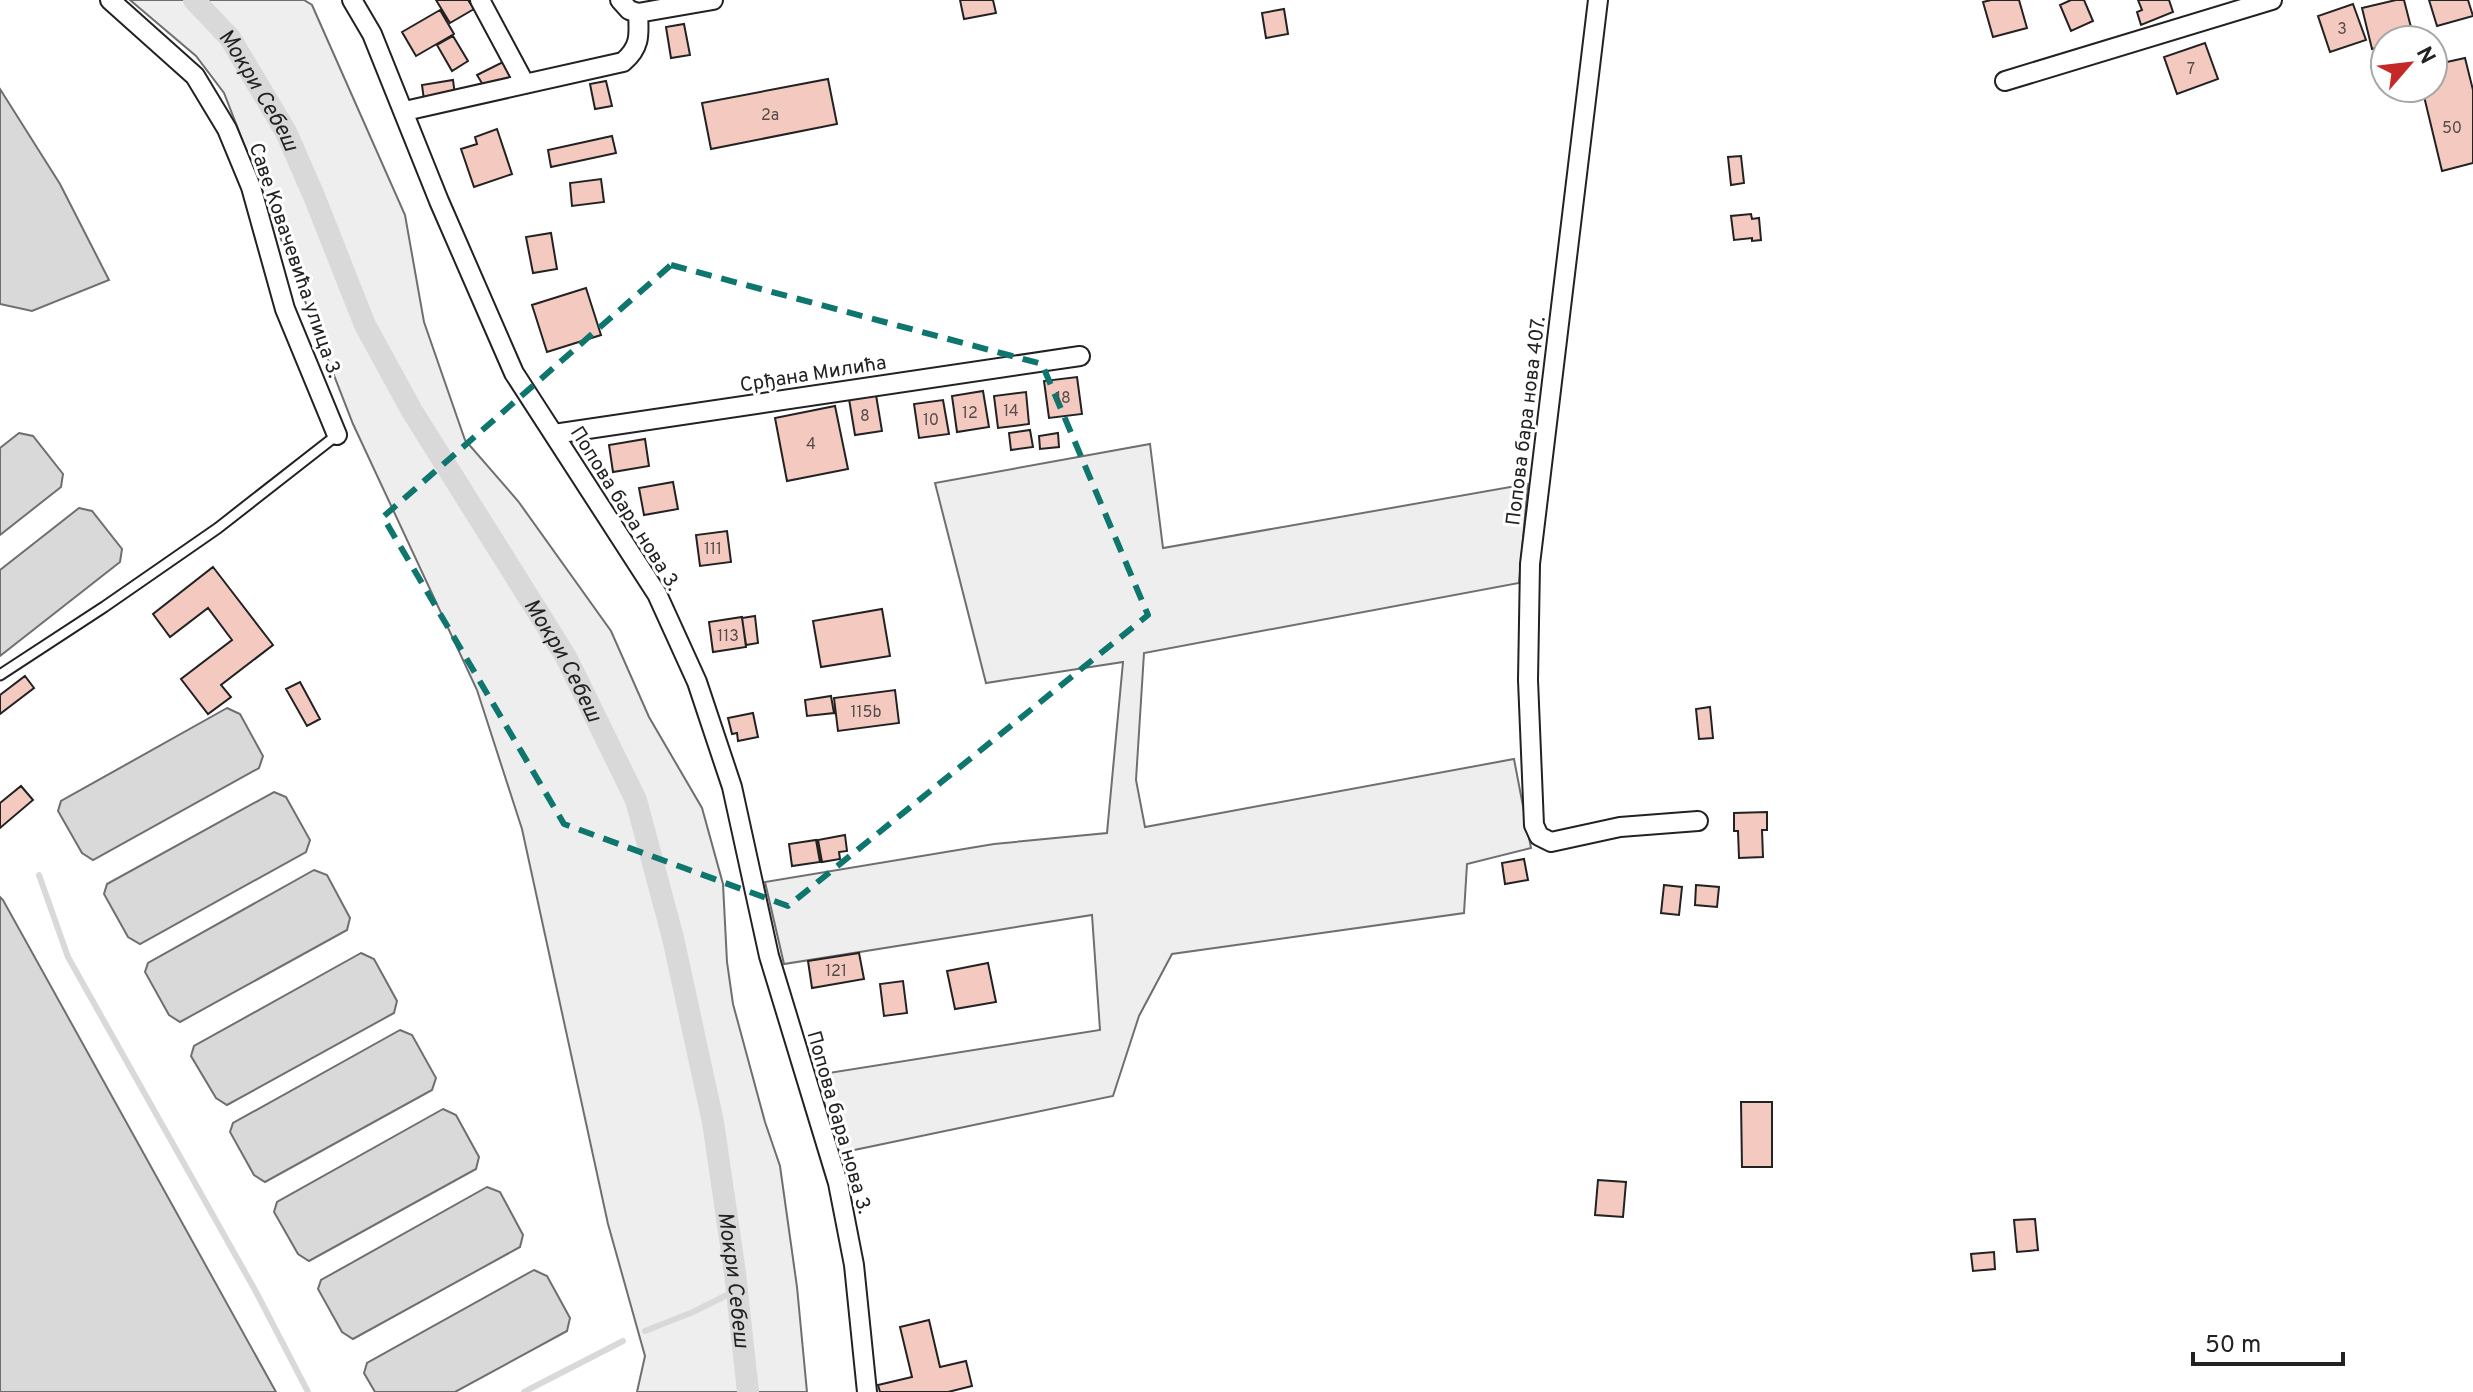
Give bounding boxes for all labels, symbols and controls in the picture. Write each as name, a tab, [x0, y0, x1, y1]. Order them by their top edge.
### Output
house number: 3	[2337, 20, 2347, 40]
water label: Мокри Себеш	[212, 24, 304, 156]
north arrow	[2369, 24, 2449, 104]
text: N	[2409, 42, 2440, 69]
house number: 7	[2187, 60, 2195, 80]
house number: 2a	[761, 106, 779, 126]
house number: 50	[2442, 119, 2462, 139]
street label: Саве Ковачевића улица 3.	[242, 140, 347, 382]
street label: Попова бара нова 407.	[1501, 315, 1553, 527]
street label: Срђана Милића	[738, 351, 888, 399]
house number: 18	[1055, 389, 1071, 409]
house number: 14	[1003, 402, 1019, 422]
house number: 12	[962, 404, 978, 424]
house number: 8	[860, 407, 870, 427]
house number: 10	[923, 411, 939, 431]
street label: Попова бара нова 3.	[563, 422, 686, 596]
house number: 4	[806, 435, 816, 455]
house number: 111	[704, 540, 722, 560]
water label: Мокри Себеш	[517, 594, 607, 727]
house number: 113	[717, 627, 739, 647]
house number: 115b	[851, 703, 881, 723]
house number: 121	[825, 962, 847, 982]
street label: Попова бара нова 3.	[799, 1028, 877, 1217]
water label: Мокри Себеш	[710, 1210, 754, 1350]
scale bar	[2193, 1316, 2343, 1366]
text: 50 m	[2205, 1331, 2261, 1361]

